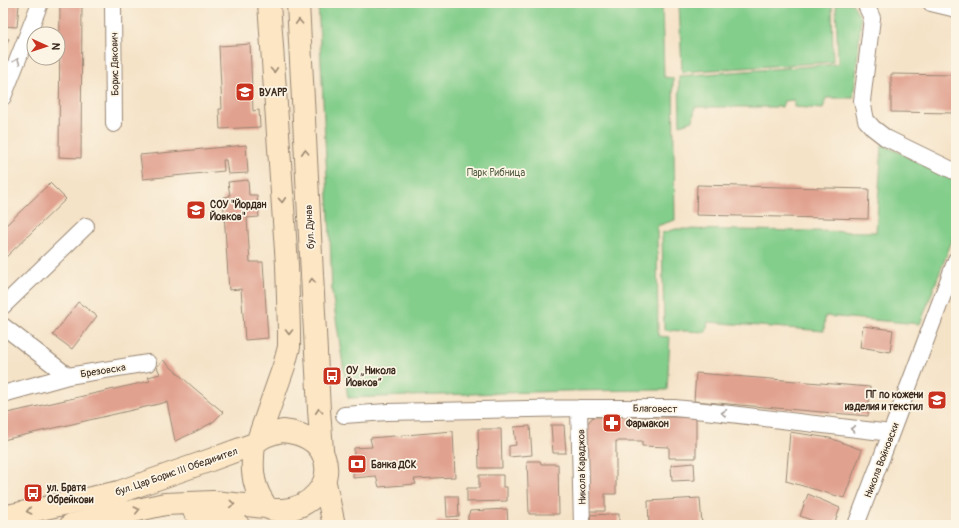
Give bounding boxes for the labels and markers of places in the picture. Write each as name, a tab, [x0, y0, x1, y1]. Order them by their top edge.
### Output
school or university icon: ВУАРР	[234, 81, 256, 103]
place label: ВУАРР	[259, 87, 288, 99]
place label: СОУ "Йордан Йовков"	[210, 198, 266, 223]
school or university icon: СОУ "Йордан Йовков"	[185, 199, 207, 221]
bus stop icon: ОУ „Никола Йовков“	[321, 365, 343, 387]
place label: ОУ „Никола Йовков“	[346, 365, 396, 389]
place label: ПГ по кожени изделия и текстил	[844, 389, 924, 413]
school or university icon: ПГ по кожени изделия и текстил	[926, 389, 948, 411]
pharmacy icon: Фармакон	[601, 412, 623, 434]
place label: Фармакон	[625, 418, 669, 430]
bank icon: Банка ДСК	[346, 453, 368, 475]
place label: Банка ДСК	[371, 459, 417, 471]
bus stop icon: ул. Братя Обрейкови	[22, 482, 44, 504]
place label: ул. Братя Обрейкови	[46, 482, 94, 506]

